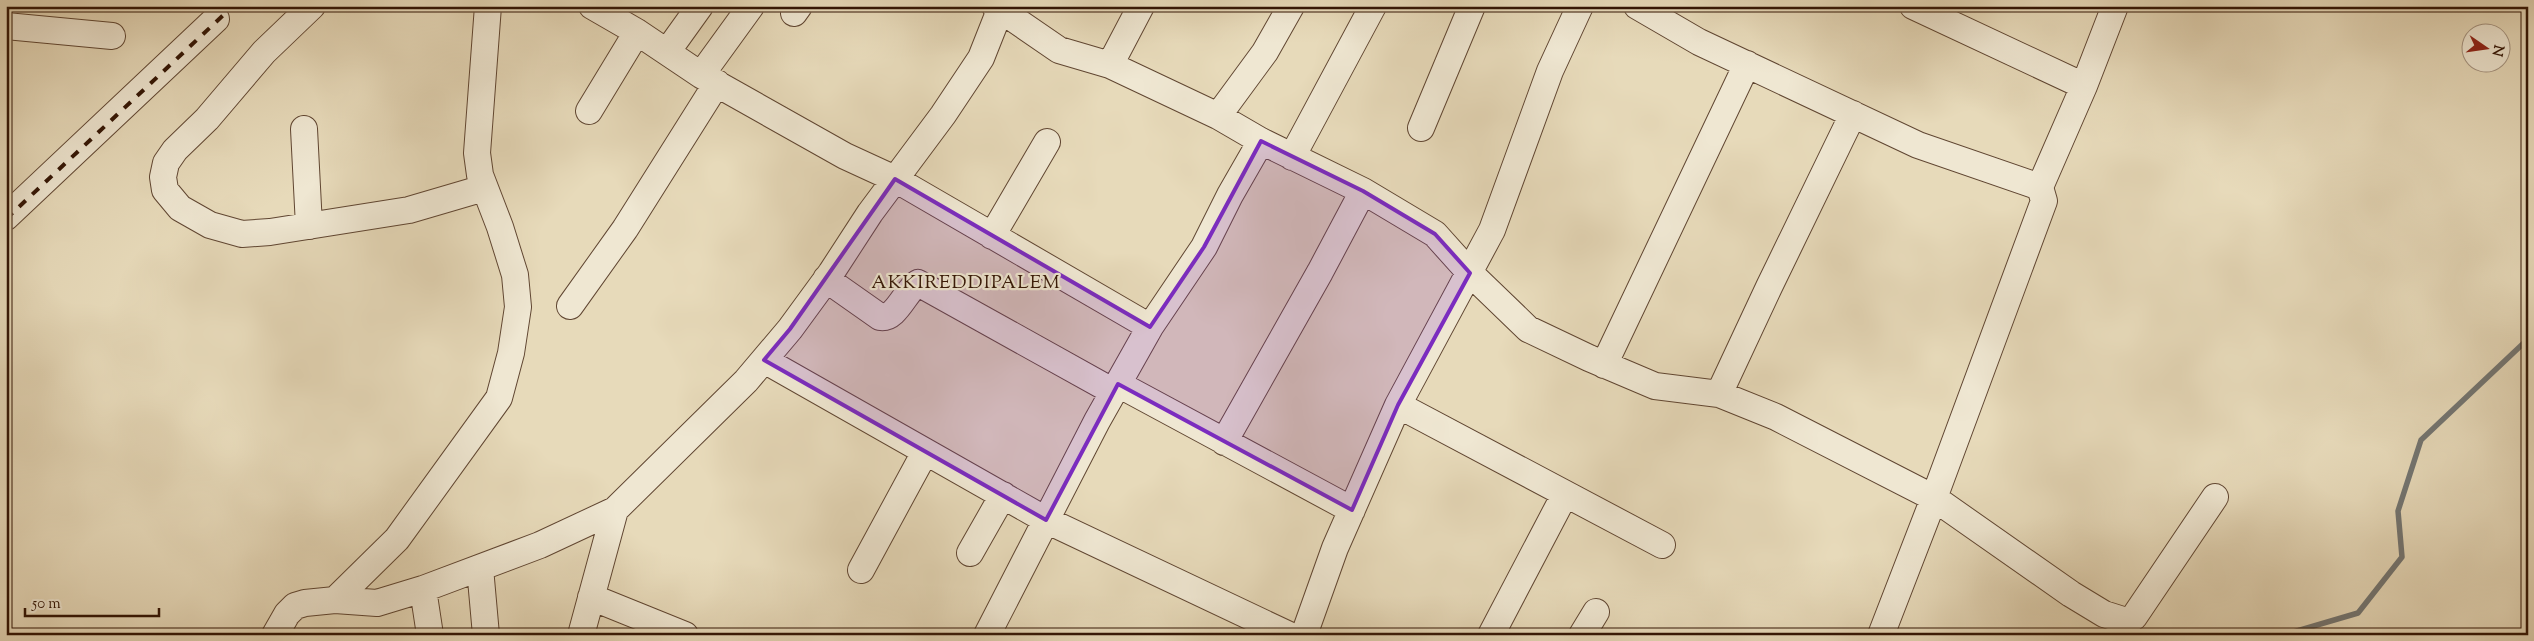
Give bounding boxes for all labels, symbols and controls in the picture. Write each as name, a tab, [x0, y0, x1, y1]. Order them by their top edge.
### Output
north arrow	[2462, 22, 2512, 72]
text: N	[2486, 43, 2508, 58]
district label: AKKIREDDIPALEM	[871, 270, 1061, 297]
scale bar	[25, 586, 159, 618]
text: 50 m	[31, 594, 61, 615]

